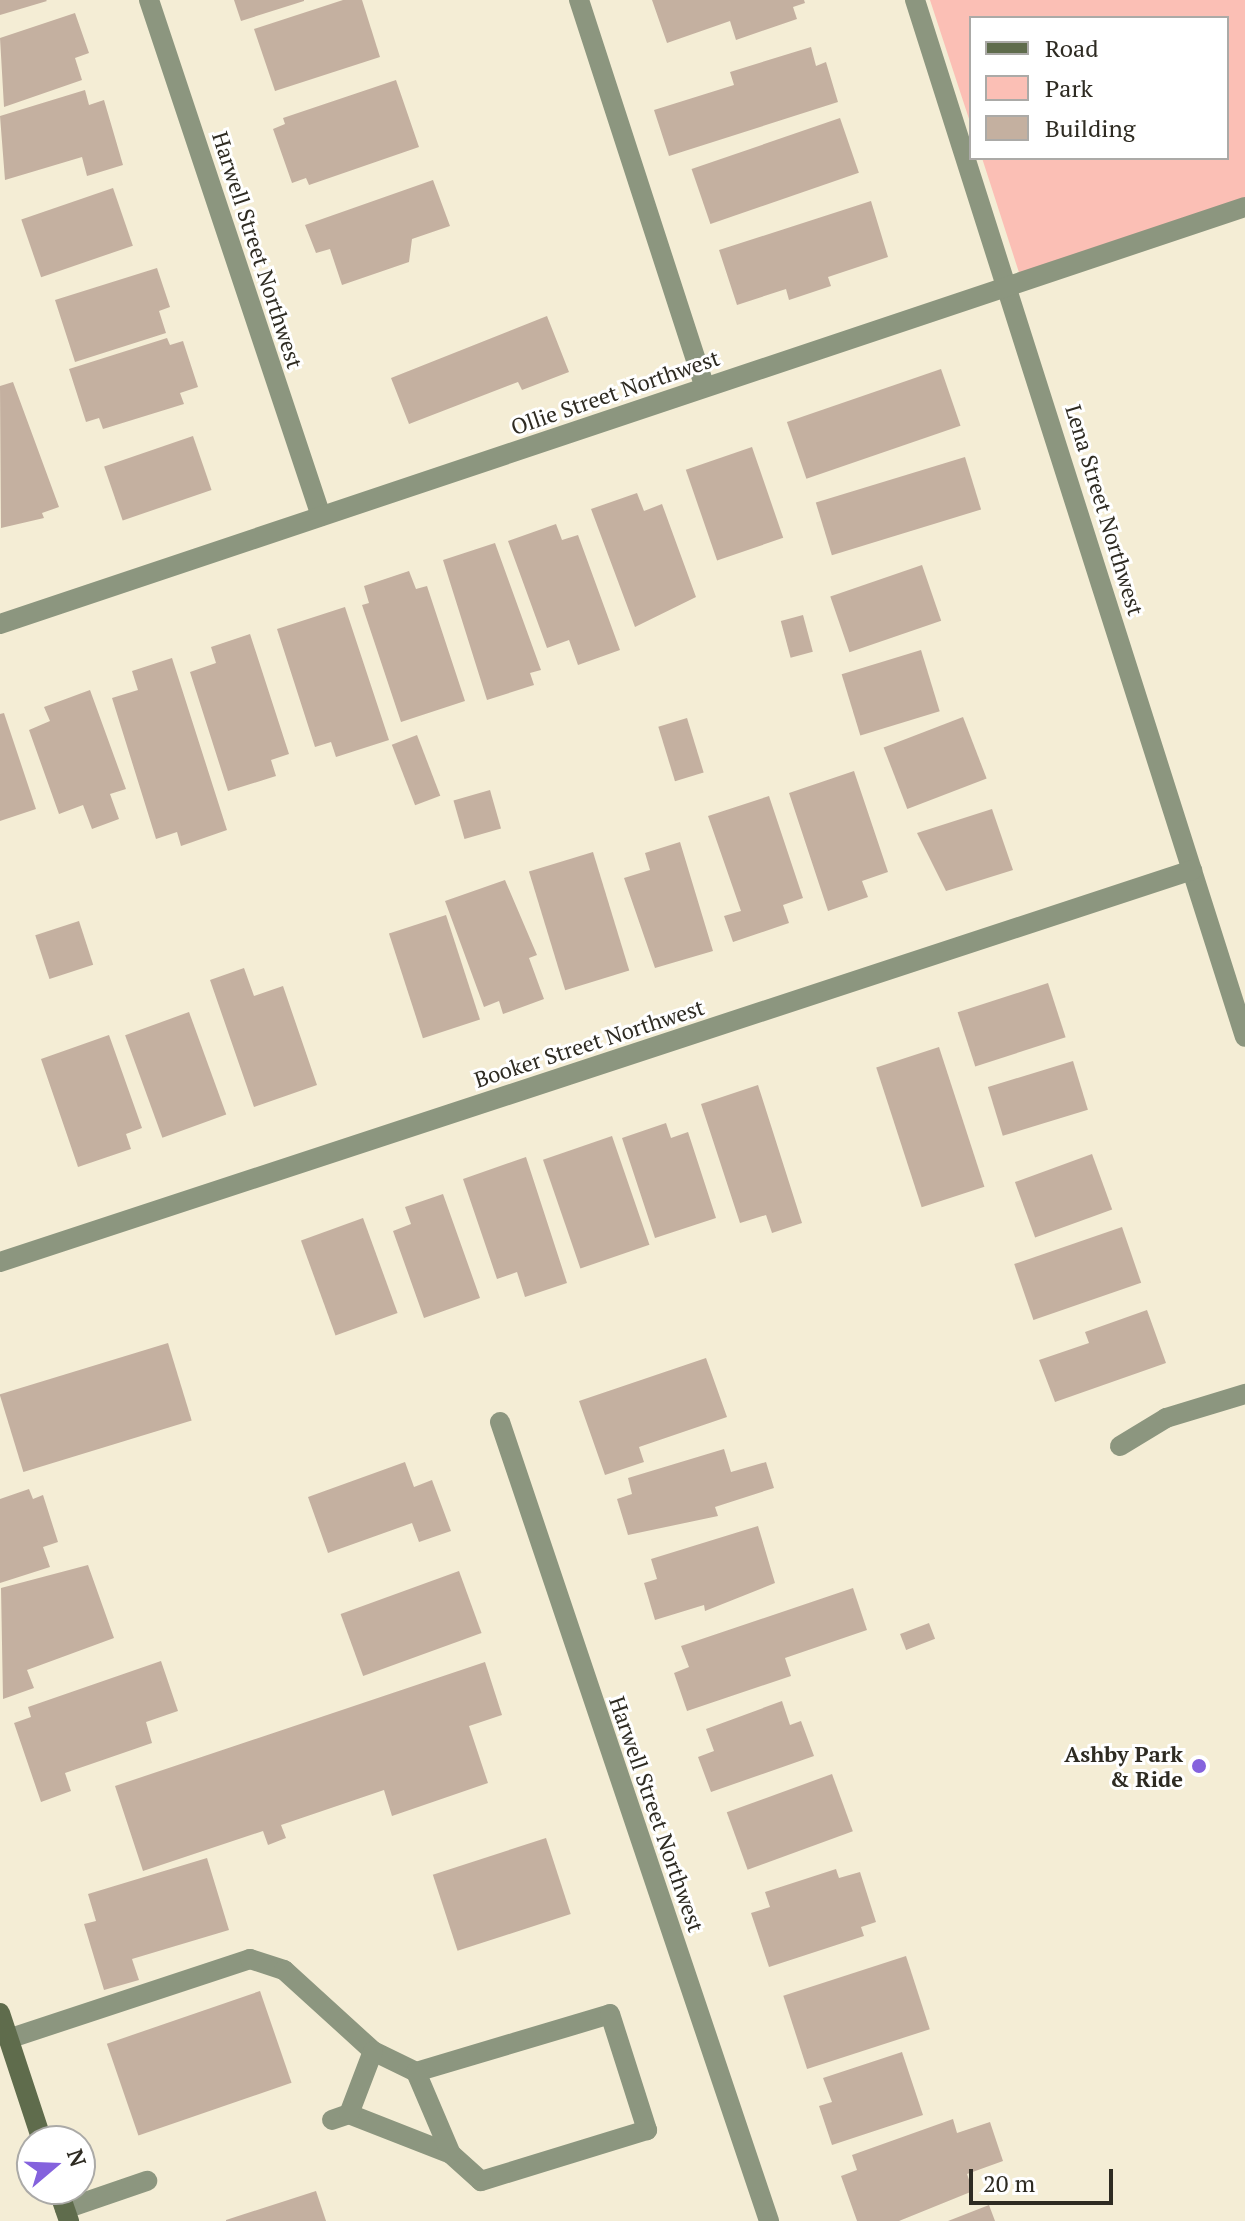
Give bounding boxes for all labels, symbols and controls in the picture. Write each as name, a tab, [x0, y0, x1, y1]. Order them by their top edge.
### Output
legend	[969, 16, 1229, 160]
text: Road	[1045, 32, 1099, 64]
text: Park	[1045, 72, 1093, 104]
text: Building	[1045, 112, 1135, 144]
street label: Harwell Street Northwest	[207, 128, 309, 372]
street label: Ollie Street Northwest	[507, 344, 723, 440]
street label: Lena Street Northwest	[1060, 401, 1150, 619]
street label: Booker Street Northwest	[471, 993, 707, 1093]
street label: Harwell Street Northwest	[604, 1693, 710, 1935]
place label: Ashby Park & Ride	[1064, 1740, 1183, 1792]
marker: Ashby Park & Ride	[1190, 1757, 1208, 1775]
north arrow	[16, 2125, 96, 2205]
text: N	[61, 2145, 94, 2170]
scale bar	[973, 2153, 1117, 2203]
text: 20 m	[983, 2167, 1035, 2199]

